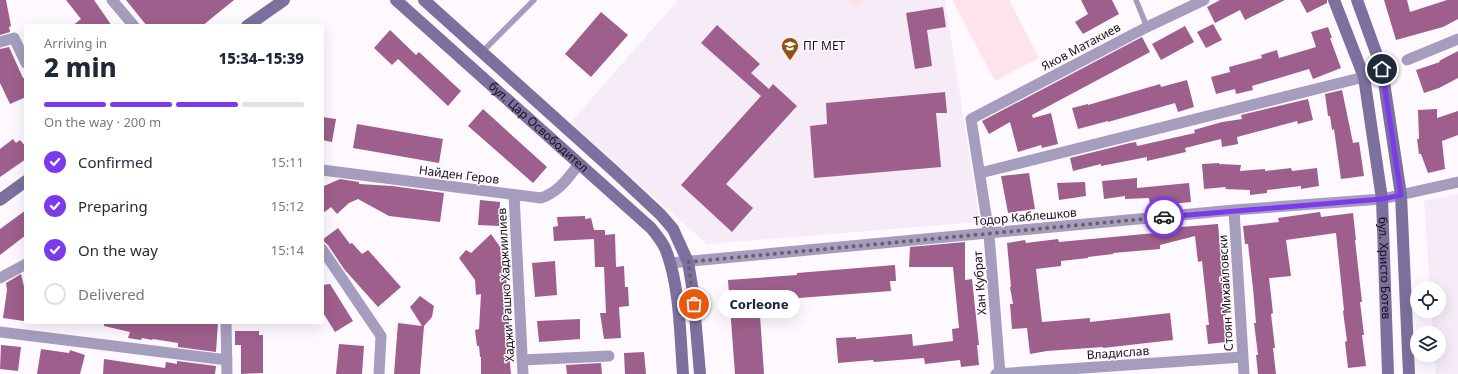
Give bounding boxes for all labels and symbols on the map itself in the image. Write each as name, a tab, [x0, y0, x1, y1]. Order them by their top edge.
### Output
street label: Яков Матакиев	[1038, 18, 1124, 75]
school or university icon: ПГ МЕТ	[780, 36, 800, 61]
place label: ПГ МЕТ	[803, 37, 846, 54]
pin	[1365, 52, 1399, 86]
street label: бул. Цар Освободител	[485, 78, 592, 176]
street label: Найден Геров	[418, 161, 500, 188]
courier	[1144, 197, 1184, 237]
street label: Тодор Каблешков	[973, 203, 1078, 229]
street label: Хаджи Рашко Хаджиилиев	[493, 207, 518, 362]
street label: бул. Христо Ботев	[1375, 216, 1395, 320]
street label: Стоян Михайловски	[1214, 234, 1237, 352]
street label: Хан Кубрат	[969, 250, 990, 316]
pin	[677, 287, 711, 321]
callout: Corleone	[718, 290, 800, 318]
street label: Владислав	[1086, 342, 1150, 363]

